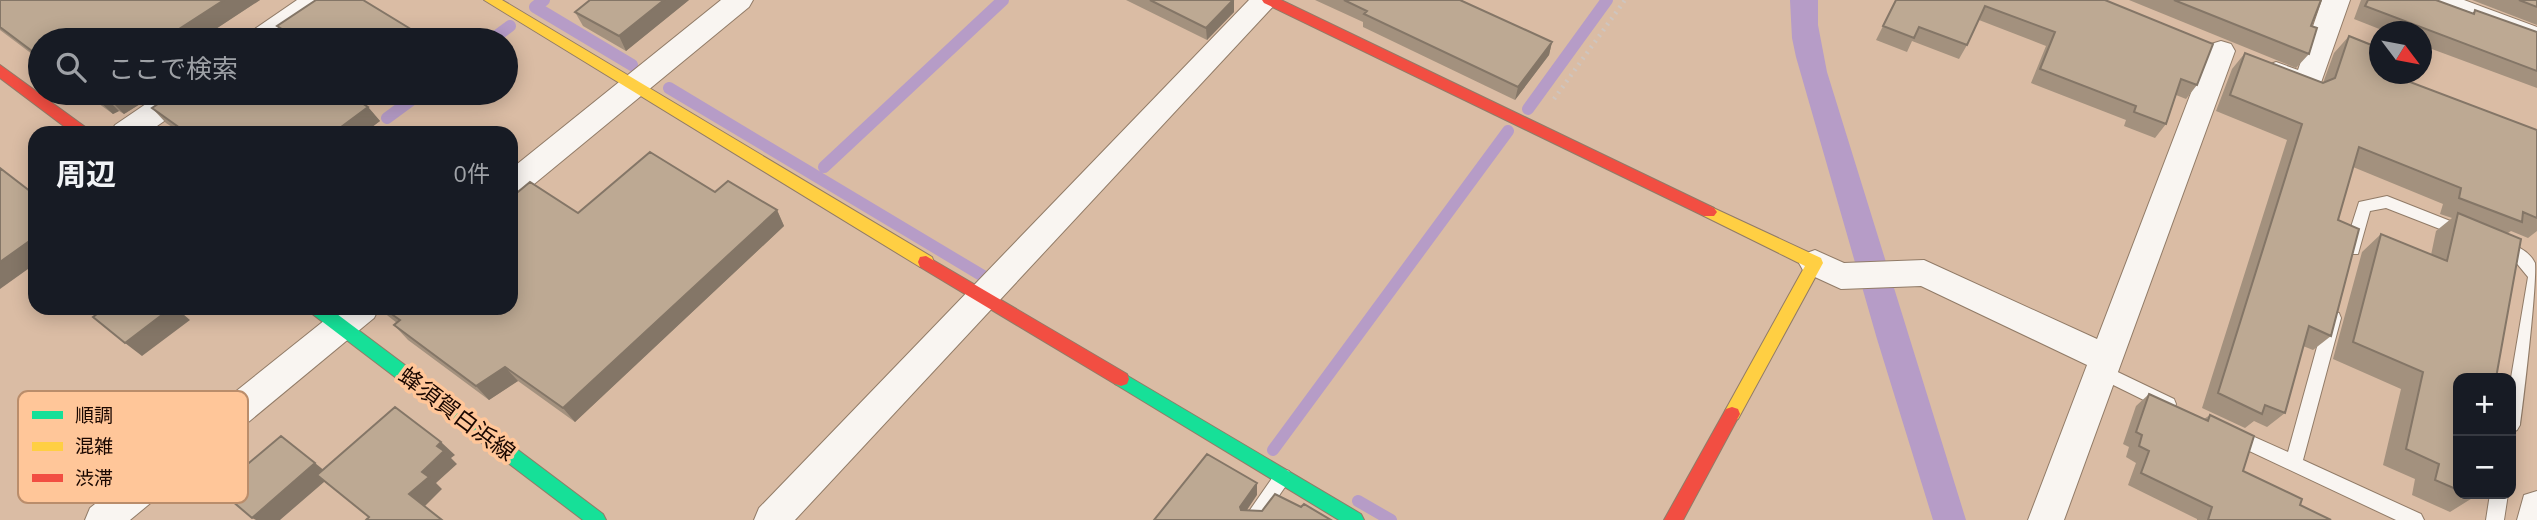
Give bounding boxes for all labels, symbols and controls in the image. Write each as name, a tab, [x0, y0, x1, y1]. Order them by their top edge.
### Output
north arrow	[2369, 21, 2432, 84]
search box	[28, 28, 518, 105]
icon: search	[52, 48, 90, 86]
text: ここで検索	[108, 51, 238, 85]
text: 周辺	[56, 154, 116, 193]
text: 0件	[453, 158, 490, 188]
street label: 蜂須賀白浜線	[393, 360, 522, 467]
map controls	[2453, 373, 2516, 499]
button: +	[2453, 373, 2516, 436]
legend	[18, 391, 248, 503]
text: 順調	[75, 403, 113, 427]
text: 混雑	[75, 434, 113, 458]
button: −	[2453, 436, 2516, 499]
text: 渋滞	[75, 466, 113, 490]

